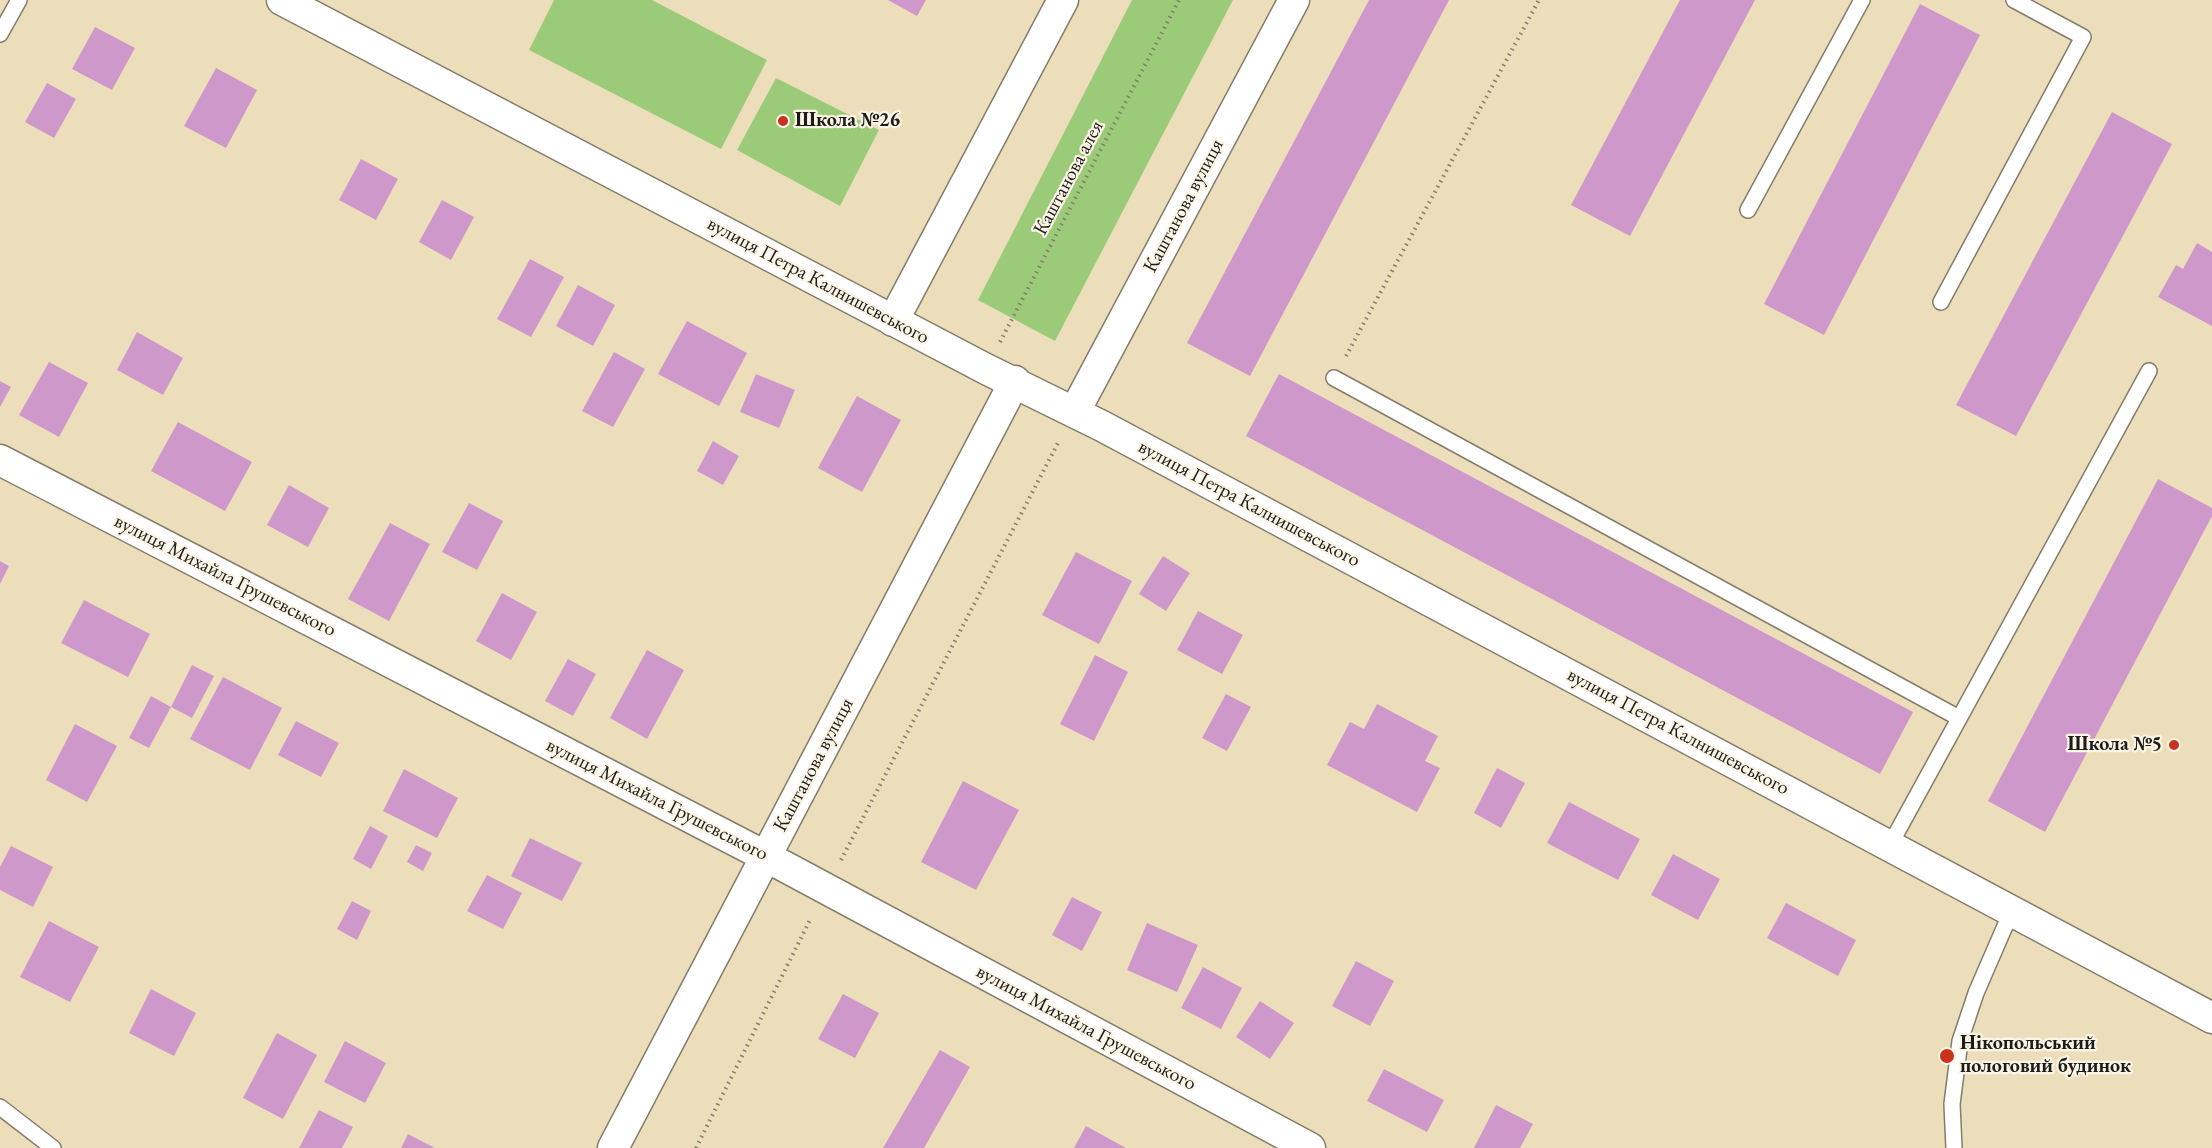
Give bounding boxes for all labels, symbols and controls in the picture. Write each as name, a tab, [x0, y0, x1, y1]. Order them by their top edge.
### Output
place label: Школа №26	[795, 109, 900, 133]
marker: Школа №26	[776, 114, 790, 128]
street label: Каштанова алея	[1029, 117, 1109, 239]
street label: Каштанова вулиця	[1139, 135, 1229, 277]
street label: вулиця Петра Калнишевського	[703, 212, 933, 350]
street label: вулиця Петра Калнишевського	[1134, 435, 1364, 573]
street label: вулиця Михайла Грушевського	[110, 510, 340, 642]
street label: вулиця Петра Калнишевського	[1563, 663, 1793, 801]
street label: Каштанова вулиця	[769, 694, 859, 836]
place label: Школа №5	[2068, 733, 2162, 757]
street label: вулиця Михайла Грушевського	[542, 734, 772, 866]
marker: Школа №5	[2167, 738, 2181, 752]
street label: вулиця Михайла Грушевського	[972, 960, 1200, 1096]
place label: Нікопольський пологовий будинок	[1960, 1032, 2131, 1079]
marker: Нікопольський пологовий будинок	[1938, 1047, 1956, 1065]

